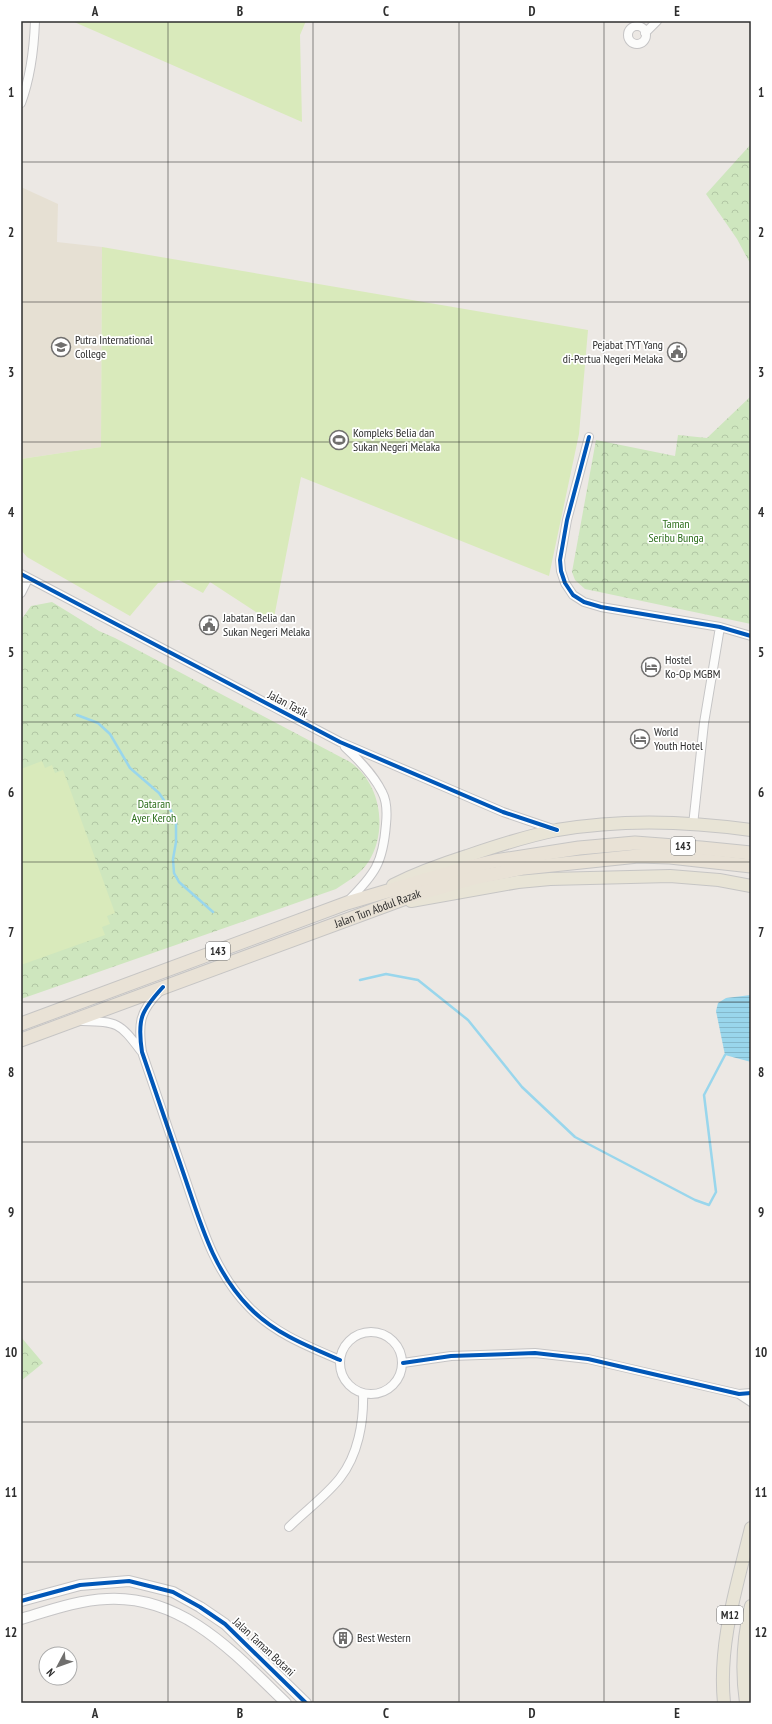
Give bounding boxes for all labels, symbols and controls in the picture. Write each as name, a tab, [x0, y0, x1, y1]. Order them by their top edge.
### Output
text: A	[91, 3, 99, 20]
text: B	[237, 3, 243, 20]
text: C	[383, 3, 389, 20]
text: D	[529, 3, 536, 20]
text: E	[674, 3, 680, 20]
text: 1	[8, 84, 14, 101]
text: 1	[758, 84, 764, 101]
text: 2	[8, 224, 14, 241]
text: 2	[758, 224, 764, 241]
place label: Putra International College	[75, 332, 153, 361]
school or university icon: Putra International College	[50, 336, 72, 358]
place label: Pejabat TYT Yang di-Pertua Negeri Melaka	[563, 337, 663, 366]
public building icon: Pejabat TYT Yang di-Pertua Negeri Melaka	[666, 341, 688, 363]
text: 3	[8, 364, 14, 381]
text: 3	[758, 364, 764, 381]
place label: Kompleks Belia dan Sukan Negeri Melaka	[353, 425, 440, 454]
sports icon: Kompleks Belia dan Sukan Negeri Melaka	[328, 429, 350, 451]
text: 4	[8, 504, 15, 521]
text: 4	[758, 504, 765, 521]
park label: Taman Seribu Bunga	[648, 516, 704, 545]
place label: Jabatan Belia dan Sukan Negeri Melaka	[222, 610, 310, 639]
public building icon: Jabatan Belia dan Sukan Negeri Melaka	[198, 614, 220, 636]
text: 5	[8, 644, 14, 661]
text: 5	[758, 644, 764, 661]
place label: Hostel Ko-Op MGBM	[665, 652, 720, 681]
hotel icon: Hostel Ko-Op MGBM	[640, 656, 662, 678]
street label: Jalan Tasik	[265, 686, 311, 720]
place label: World Youth Hotel	[654, 724, 703, 753]
hotel icon: World Youth Hotel	[629, 728, 651, 750]
text: 6	[8, 784, 14, 801]
text: 6	[758, 784, 764, 801]
park label: Dataran Ayer Keroh	[132, 796, 176, 825]
road number: 143	[671, 837, 695, 855]
street label: Jalan Tun Abdul Razak	[331, 885, 423, 931]
text: 7	[8, 924, 14, 941]
text: 7	[758, 924, 764, 941]
road number: 143	[206, 942, 230, 960]
text: 8	[8, 1064, 14, 1081]
text: 8	[758, 1064, 764, 1081]
text: 9	[8, 1204, 14, 1221]
text: 9	[758, 1204, 764, 1221]
text: 10	[5, 1344, 17, 1361]
text: 10	[755, 1344, 767, 1361]
text: 11	[5, 1484, 17, 1501]
text: 11	[755, 1484, 767, 1501]
road number: M12	[717, 1606, 743, 1624]
street label: Jalan Taman Botani	[230, 1613, 298, 1679]
text: 12	[5, 1624, 17, 1641]
text: 12	[755, 1624, 767, 1641]
building icon: Best Western	[332, 1627, 354, 1649]
place label: Best Western	[357, 1630, 411, 1645]
north arrow	[38, 1646, 78, 1686]
text: N	[43, 1666, 58, 1679]
text: A	[91, 1705, 99, 1722]
text: B	[237, 1705, 243, 1722]
text: C	[383, 1705, 389, 1722]
text: D	[529, 1705, 536, 1722]
text: E	[674, 1705, 680, 1722]

